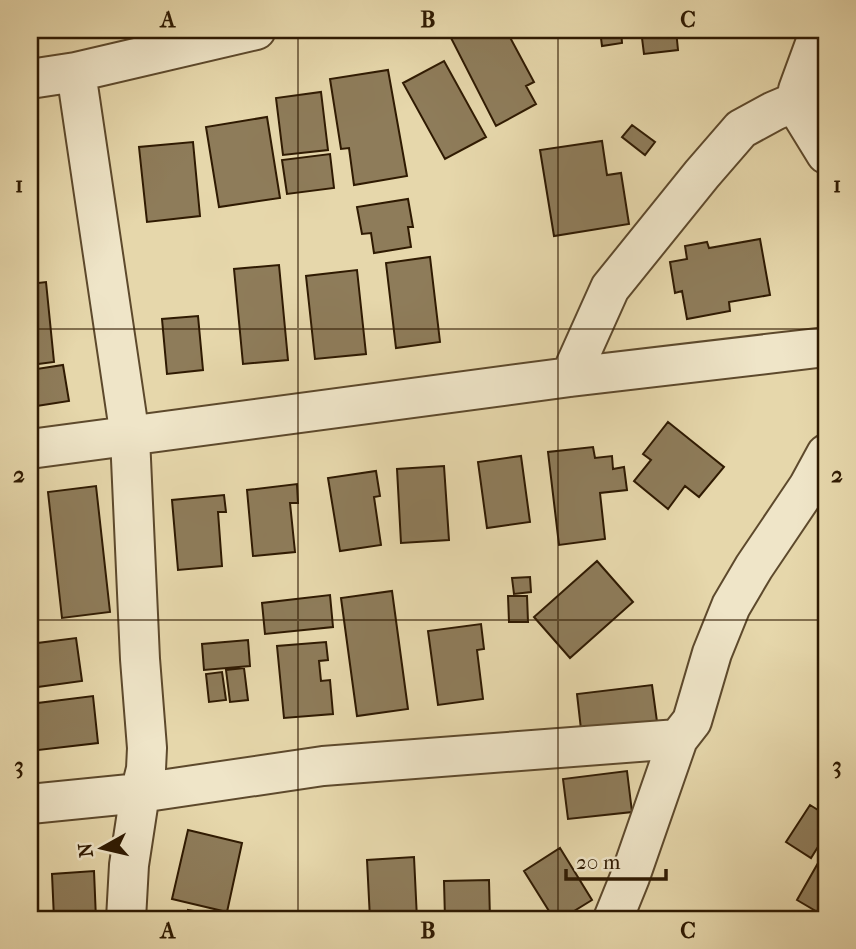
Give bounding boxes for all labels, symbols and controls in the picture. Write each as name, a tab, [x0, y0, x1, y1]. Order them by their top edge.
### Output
text: A	[159, 6, 177, 33]
text: B	[421, 6, 436, 33]
text: C	[680, 6, 696, 33]
text: 1	[15, 171, 23, 198]
text: 1	[833, 171, 841, 198]
text: 2	[13, 461, 25, 488]
text: 2	[831, 461, 843, 488]
text: 3	[14, 752, 24, 779]
text: 3	[832, 752, 842, 779]
north arrow	[66, 813, 136, 883]
scale bar	[566, 837, 665, 881]
text: N	[74, 841, 98, 859]
text: 20 m	[576, 850, 621, 874]
text: A	[159, 917, 177, 944]
text: B	[421, 917, 436, 944]
text: C	[680, 917, 696, 944]

